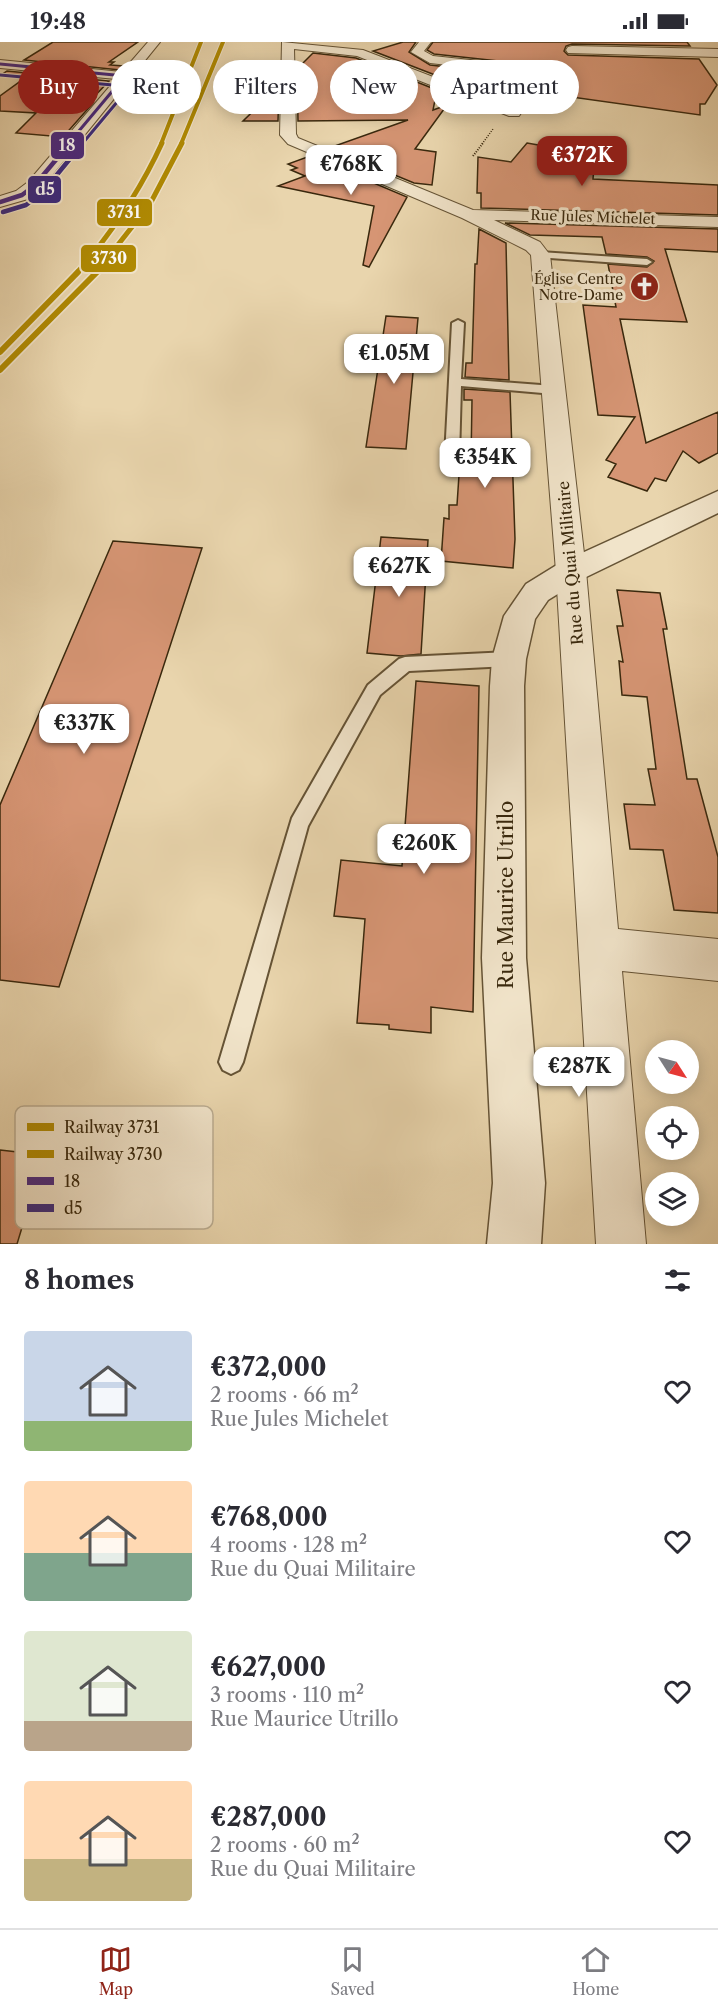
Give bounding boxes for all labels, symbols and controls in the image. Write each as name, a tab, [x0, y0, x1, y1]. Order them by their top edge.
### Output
text: 19:48	[30, 8, 86, 35]
chip: Buy	[18, 60, 99, 114]
chip: Rent	[111, 60, 201, 114]
chip: Filters	[213, 60, 318, 114]
chip: New	[330, 60, 418, 114]
chip: Apartment	[430, 60, 579, 114]
line badge: 18	[50, 131, 85, 160]
text: 18	[58, 135, 76, 155]
pin: €372K	[540, 136, 624, 187]
text: €372K	[551, 143, 613, 167]
pin: €768K	[309, 145, 393, 196]
text: €768K	[320, 152, 382, 176]
line badge: d5	[27, 175, 62, 204]
text: d5	[35, 179, 55, 199]
line badge: 3731	[96, 198, 153, 227]
text: 3731	[107, 202, 142, 222]
street label: Rue Jules Michelet	[530, 206, 656, 228]
line badge: 3730	[80, 244, 137, 273]
text: 3730	[91, 248, 127, 268]
place label: Église Centre Notre-Dame	[534, 270, 623, 304]
church icon: Église Centre Notre-Dame	[628, 271, 660, 303]
pin: €1.05M	[345, 334, 443, 385]
text: €1.05M	[358, 341, 430, 365]
pin: €354K	[443, 438, 527, 489]
text: €354K	[454, 445, 516, 469]
street label: Rue du Quai Militaire	[553, 480, 587, 646]
pin: €627K	[357, 547, 441, 598]
text: €627K	[368, 554, 430, 578]
pin: €337K	[42, 704, 126, 755]
text: €337K	[53, 711, 115, 735]
street label: Rue Maurice Utrillo	[494, 801, 518, 989]
pin: €260K	[382, 824, 466, 875]
text: €260K	[391, 831, 457, 855]
north arrow	[645, 1040, 699, 1094]
map controls	[645, 1040, 699, 1226]
pin: €287K	[537, 1047, 621, 1098]
text: €287K	[547, 1054, 611, 1078]
legend	[15, 1106, 213, 1229]
button: locate	[645, 1106, 699, 1160]
text: Railway 3731	[64, 1117, 160, 1137]
text: Railway 3730	[64, 1144, 163, 1164]
text: 18	[64, 1171, 80, 1191]
button: layers	[645, 1172, 699, 1226]
text: d5	[64, 1198, 82, 1218]
text: 8 homes	[24, 1264, 134, 1296]
icon: filters	[661, 1264, 694, 1297]
text: €372,000	[210, 1351, 327, 1383]
icon: home	[72, 1355, 144, 1427]
icon: heart	[661, 1375, 694, 1408]
text: 2 rooms · 66 m²	[210, 1383, 359, 1407]
text: Rue Jules Michelet	[210, 1407, 389, 1431]
text: €768,000	[210, 1501, 328, 1533]
icon: home	[72, 1505, 144, 1577]
icon: heart	[661, 1525, 694, 1558]
text: 4 rooms · 128 m²	[210, 1533, 367, 1557]
text: Rue du Quai Militaire	[210, 1557, 416, 1581]
text: €627,000	[210, 1651, 326, 1683]
icon: home	[72, 1655, 144, 1727]
icon: heart	[661, 1675, 694, 1708]
text: 3 rooms · 110 m²	[210, 1683, 364, 1707]
text: Rue Maurice Utrillo	[210, 1707, 399, 1731]
text: €287,000	[210, 1801, 327, 1833]
icon: home	[72, 1805, 144, 1877]
icon: heart	[661, 1825, 694, 1858]
text: 2 rooms · 60 m²	[210, 1833, 360, 1857]
text: Rue du Quai Militaire	[210, 1857, 416, 1881]
tab: Map	[99, 1943, 133, 1999]
tab: Saved	[330, 1943, 375, 1999]
tab: Home	[572, 1943, 619, 1999]

